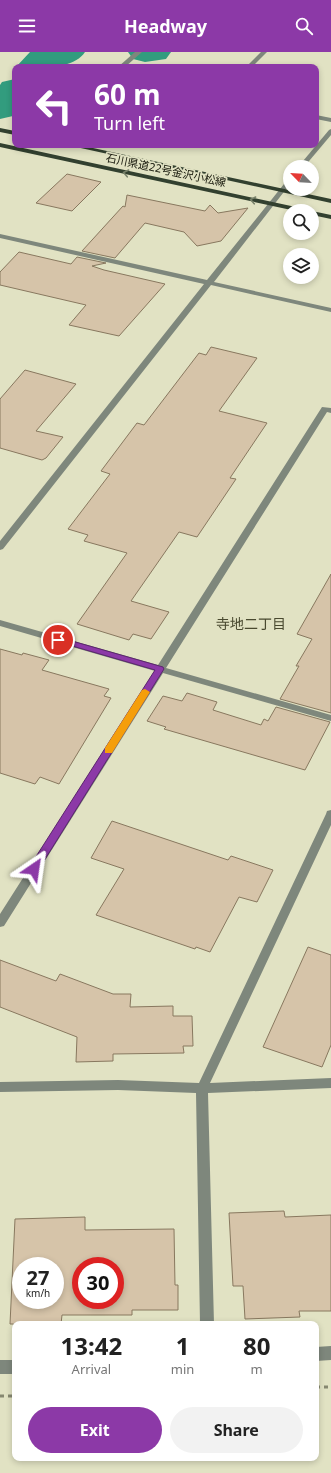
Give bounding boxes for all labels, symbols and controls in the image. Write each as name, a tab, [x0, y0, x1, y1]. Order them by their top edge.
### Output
text: Headway	[124, 14, 207, 38]
icon: menu	[16, 15, 38, 37]
icon: search	[293, 15, 315, 37]
text: 60 m	[94, 75, 161, 113]
icon: left	[28, 80, 80, 132]
text: Turn left	[94, 111, 165, 135]
street label: 石川県道22号金沢小松線	[105, 149, 228, 190]
north arrow	[283, 160, 319, 196]
map controls	[283, 160, 319, 284]
one-way arrow	[123, 169, 129, 178]
one-way arrow	[250, 196, 256, 204]
button: search	[283, 204, 319, 240]
button: layers	[283, 248, 319, 284]
district label: 寺地二丁目	[216, 614, 286, 633]
pin	[41, 623, 75, 657]
icon: arrive	[47, 629, 69, 651]
position arrow	[13, 848, 55, 890]
speed limit sign: 30	[72, 1257, 124, 1309]
text: 27	[27, 1264, 49, 1291]
text: km/h	[26, 1286, 50, 1300]
text: 13:42	[61, 1329, 122, 1362]
text: 1	[176, 1329, 189, 1362]
text: 80	[243, 1329, 270, 1362]
text: Arrival	[72, 1360, 111, 1378]
text: min	[171, 1360, 194, 1378]
text: m	[251, 1360, 263, 1378]
button: Exit	[28, 1407, 162, 1453]
button: Share	[170, 1407, 303, 1453]

